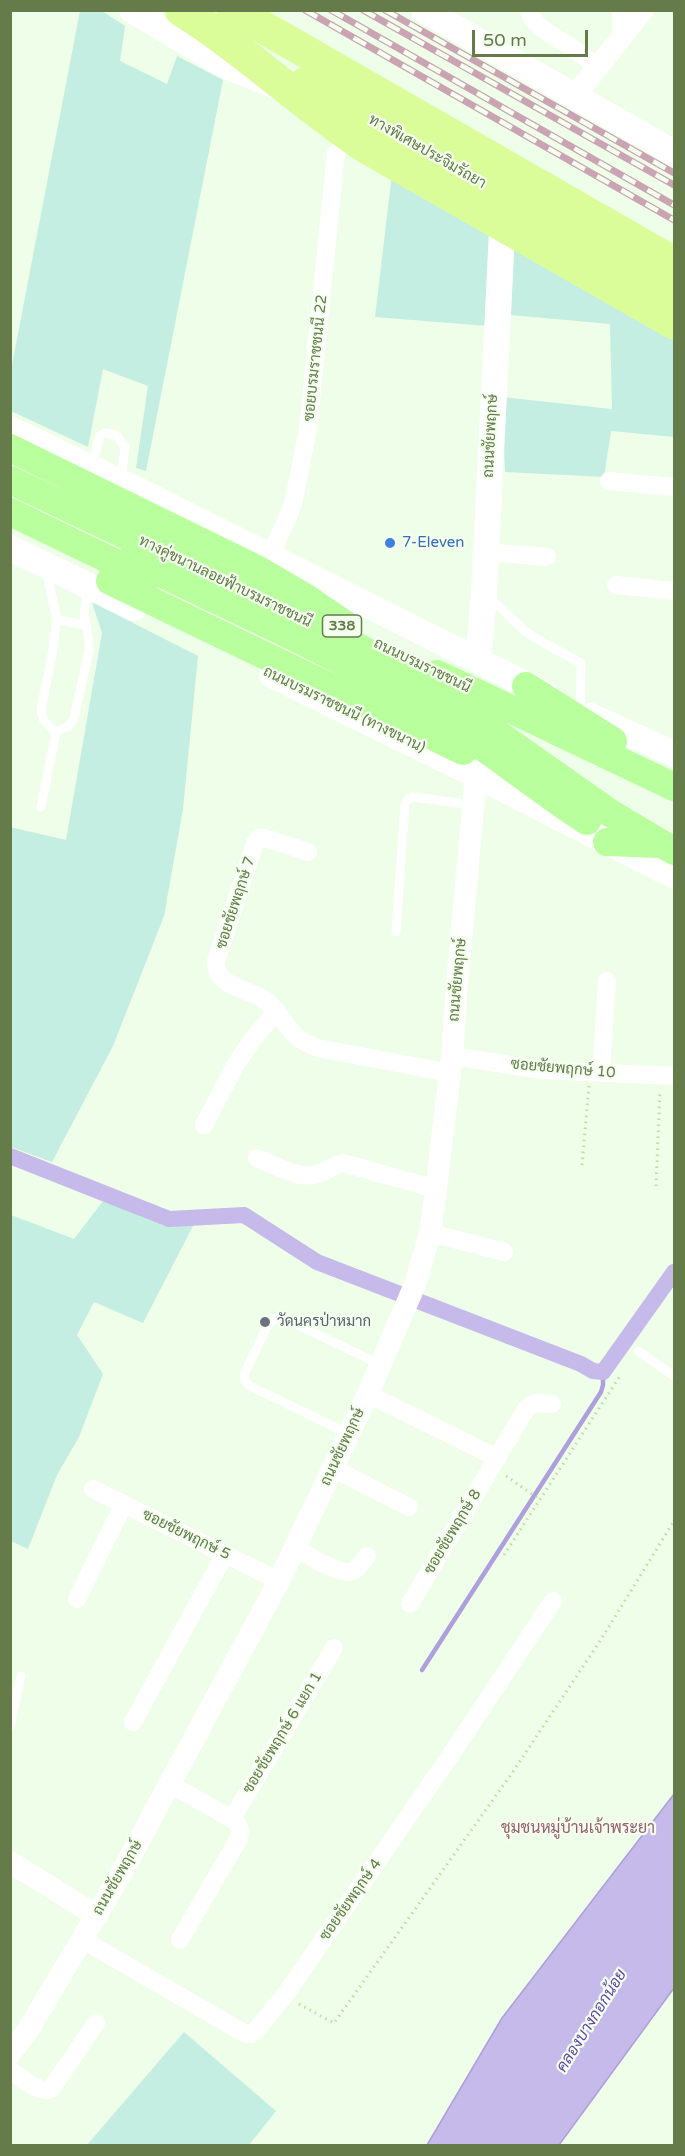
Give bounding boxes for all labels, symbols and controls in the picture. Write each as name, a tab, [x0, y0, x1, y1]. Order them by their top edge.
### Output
scale bar	[475, 18, 590, 56]
text: 50 m	[483, 29, 527, 51]
street label: ทางพิเศษประจิมรัถยา	[365, 111, 489, 193]
street label: ซอยบรมราชชนนี 22	[300, 294, 332, 422]
street label: ถนนชัยพฤกษ์	[480, 394, 502, 478]
street label: ทางคู่ขนานลอยฟ้าบรมราชชนนี	[135, 532, 315, 632]
place label: 7-Eleven	[402, 534, 464, 552]
marker: 7-Eleven	[383, 536, 397, 550]
road number: 338	[322, 615, 362, 637]
street label: ถนนบรมราชชนนี	[371, 635, 473, 697]
street label: ถนนบรมราชชนนี (ทางขนาน)	[260, 663, 428, 757]
street label: ซอยชัยพฤกษ์ 7	[213, 855, 259, 951]
street label: ถนนชัยพฤกษ์	[445, 937, 471, 1023]
street label: ซอยชัยพฤกษ์ 10	[510, 1055, 616, 1083]
place label: วัดนครป่าหมาก	[277, 1313, 371, 1331]
marker: วัดนครป่าหมาก	[258, 1315, 272, 1329]
street label: ถนนชัยพฤกษ์	[317, 1405, 369, 1489]
street label: ซอยชัยพฤกษ์ 8	[421, 1486, 485, 1578]
street label: ซอยชัยพฤกษ์ 5	[139, 1506, 233, 1564]
street label: ซอยชัยพฤกษ์ 6 แยก 1	[239, 1669, 327, 1797]
district label: ชุมชนหมู่บ้านเจ้าพระยา	[501, 1819, 655, 1839]
street label: ถนนชัยพฤกษ์	[89, 1837, 147, 1919]
street label: ซอยชัยพฤกษ์ 4	[316, 1856, 386, 1944]
water label: คลองบางกอกน้อย	[553, 1966, 631, 2076]

